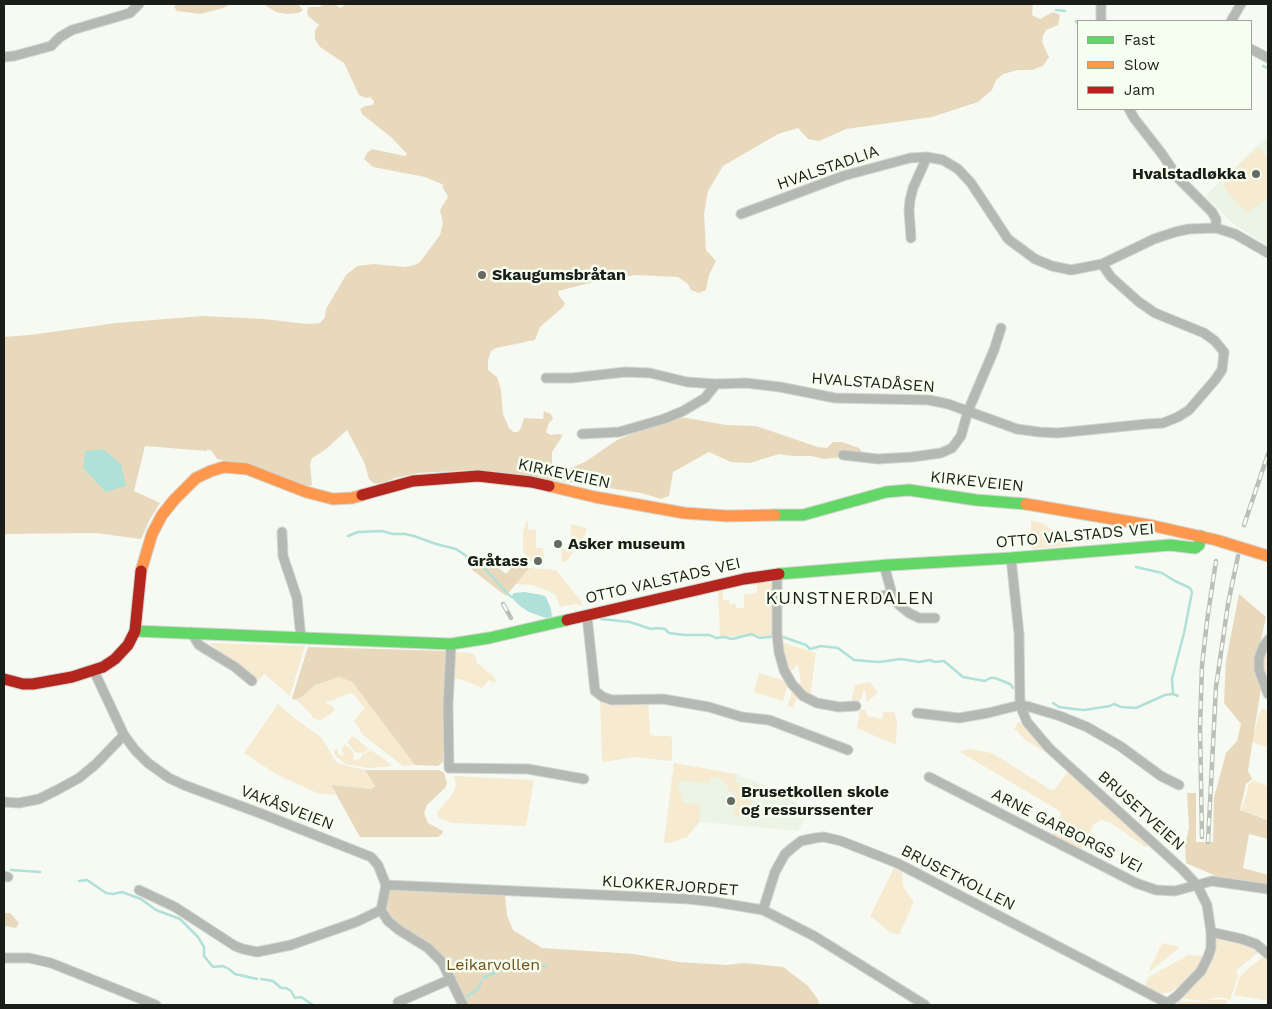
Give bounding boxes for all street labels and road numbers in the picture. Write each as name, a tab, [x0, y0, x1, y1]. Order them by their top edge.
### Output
street label: HVALSTADLIA	[775, 142, 881, 194]
street label: HVALSTADÅSEN	[811, 369, 935, 397]
street label: KIRKEVEIEN	[516, 455, 612, 493]
street label: KIRKEVEIEN	[929, 468, 1025, 496]
street label: OTTO VALSTADS VEI	[995, 520, 1155, 552]
street label: OTTO VALSTADS VEI	[584, 554, 742, 608]
street label: BRUSETVEIEN	[1094, 767, 1188, 855]
street label: VAKÅSVEIEN	[238, 781, 336, 835]
street label: ARNE GARBORGS VEI	[988, 785, 1146, 877]
street label: BRUSETKOLLEN	[898, 841, 1018, 915]
street label: KLOKKERJORDET	[601, 872, 739, 900]

